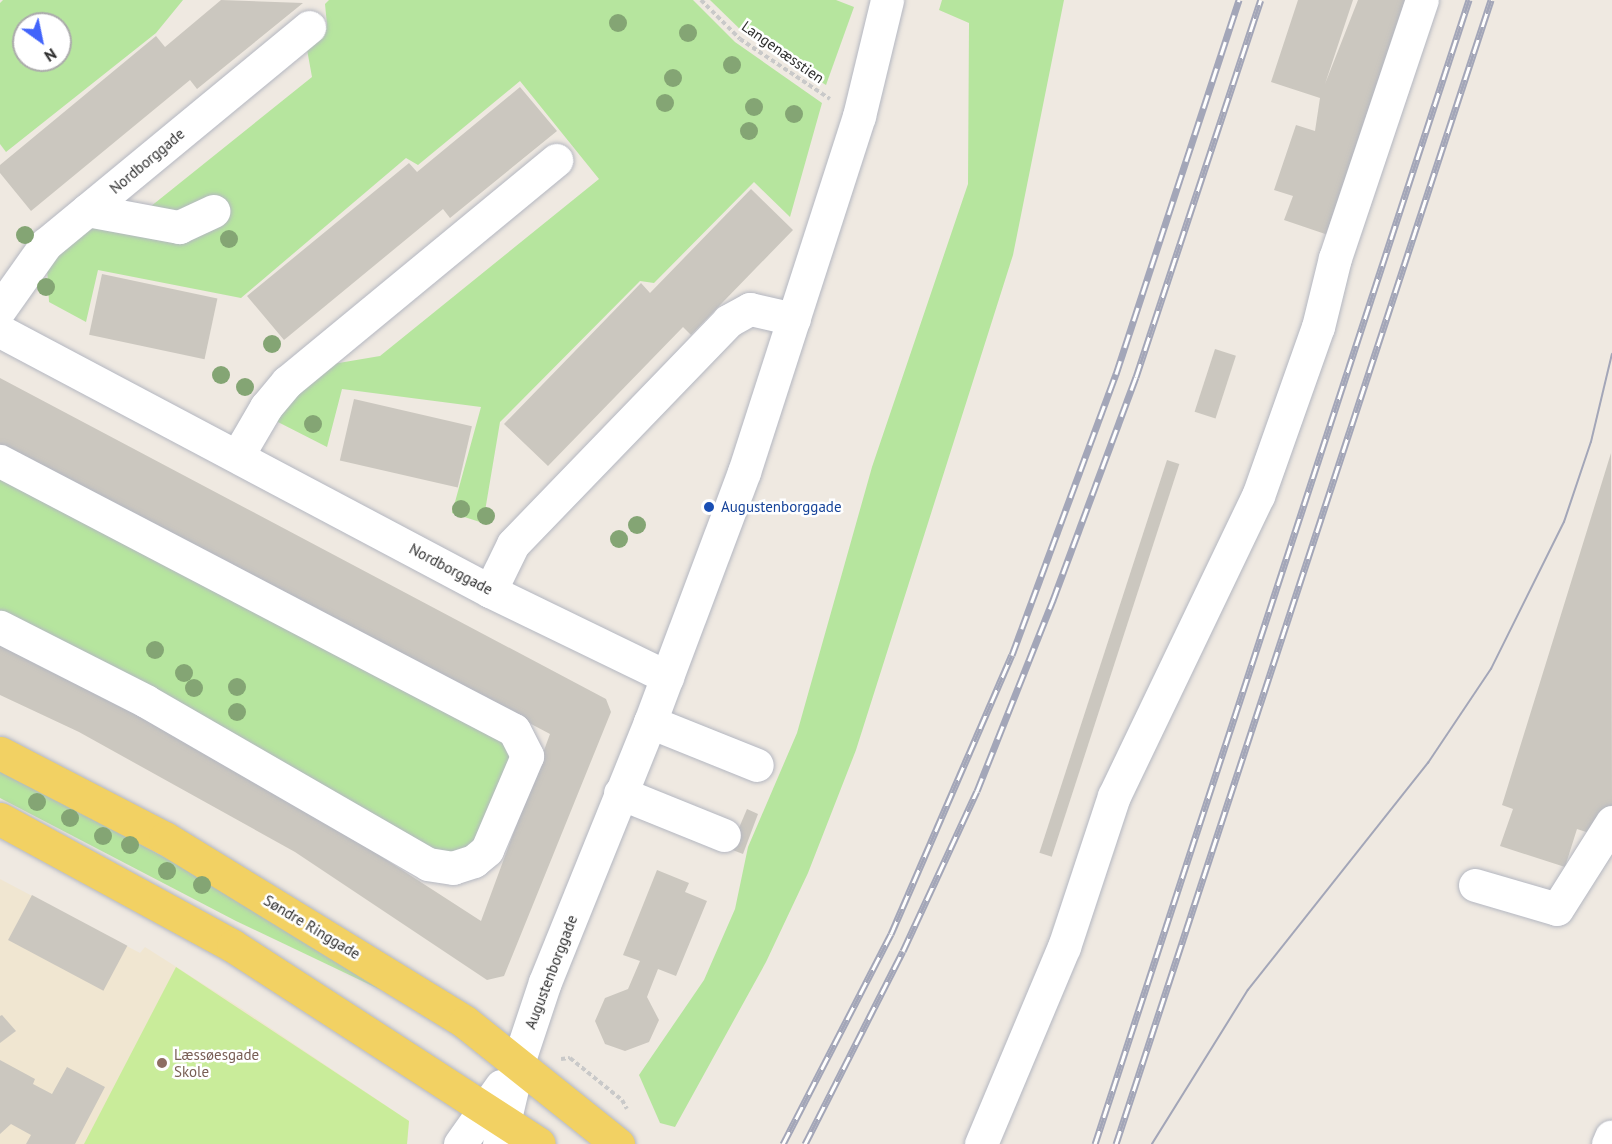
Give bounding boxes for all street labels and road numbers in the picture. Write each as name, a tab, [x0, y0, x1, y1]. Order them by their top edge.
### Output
street label: Langenæsstien	[738, 17, 828, 87]
street label: Nordborggade	[106, 125, 188, 197]
street label: Nordborggade	[406, 540, 496, 598]
street label: Søndre Ringgade	[260, 891, 364, 963]
street label: Augustenborggade	[521, 913, 581, 1031]

